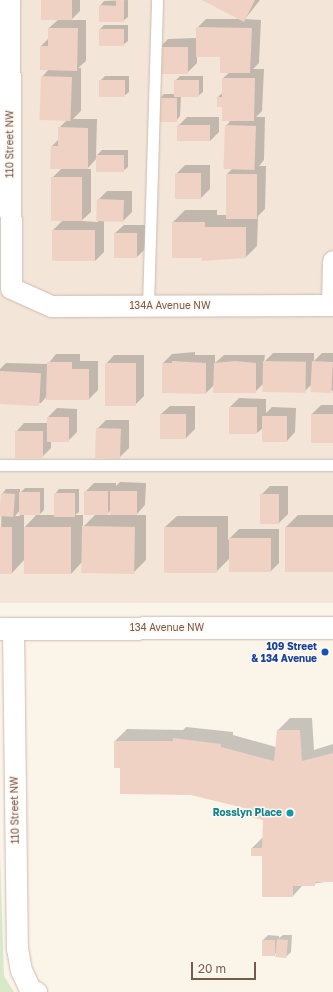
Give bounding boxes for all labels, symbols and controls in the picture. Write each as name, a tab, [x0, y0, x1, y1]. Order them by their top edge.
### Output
street label: 110 Street NW	[4, 110, 16, 178]
street label: 134A Avenue NW	[130, 300, 210, 312]
street label: 134 Avenue NW	[130, 622, 204, 634]
place label: 109 Street & 134 Avenue	[251, 640, 317, 664]
marker: 109 Street & 134 Avenue	[320, 647, 330, 657]
street label: 110 Street NW	[8, 776, 22, 844]
place label: Rosslyn Place	[213, 807, 282, 819]
marker: Rosslyn Place	[285, 808, 295, 818]
scale bar	[193, 954, 258, 980]
text: 20 m	[198, 961, 226, 976]

